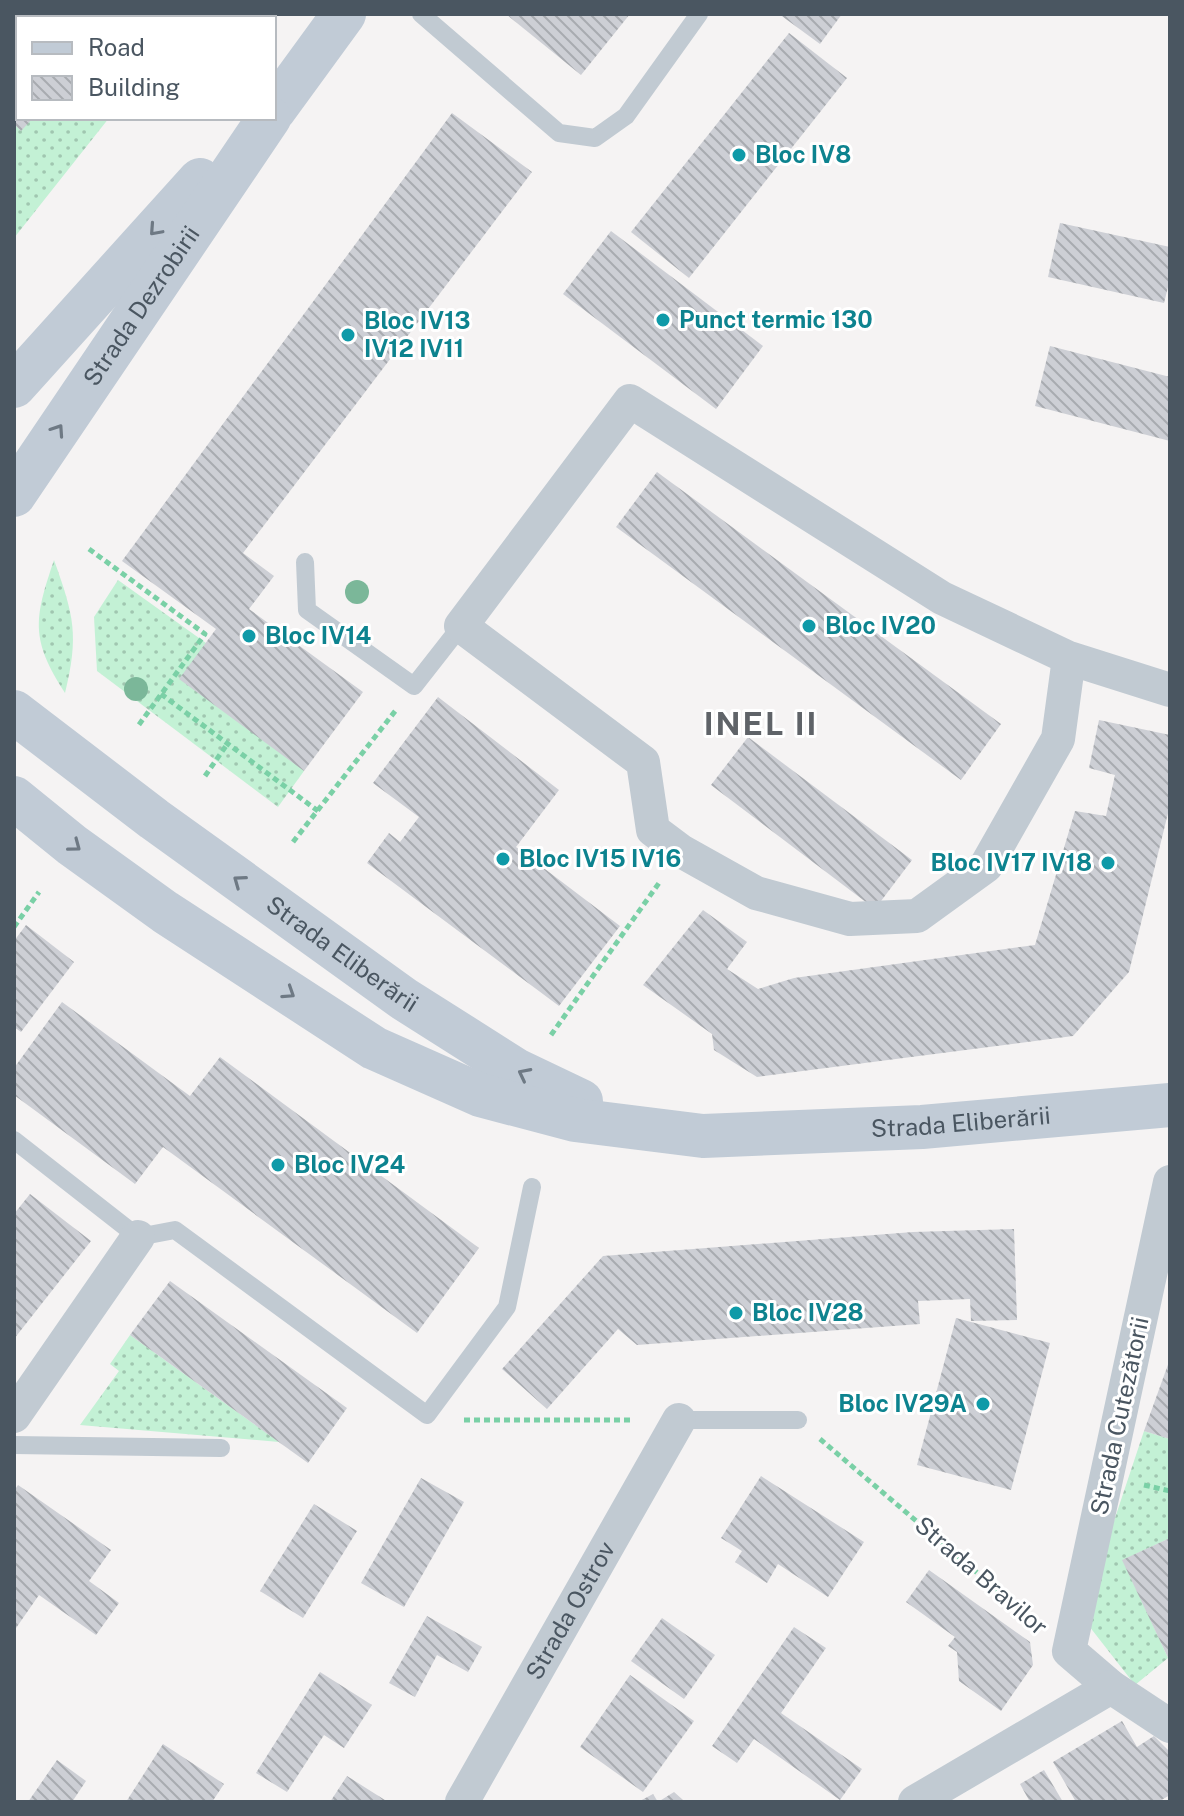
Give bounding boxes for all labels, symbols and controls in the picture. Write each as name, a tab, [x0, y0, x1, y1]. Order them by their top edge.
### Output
legend	[16, 16, 276, 120]
text: Road	[88, 33, 145, 61]
text: Building	[88, 73, 180, 101]
place label: Bloc IV8	[755, 140, 851, 168]
marker: Bloc IV8	[730, 146, 748, 164]
street label: Strada Dezrobirii	[77, 220, 205, 391]
one-way arrow	[150, 221, 164, 236]
place label: Punct termic 130	[679, 305, 873, 333]
place label: Bloc IV13 IV12 IV11	[364, 306, 470, 362]
marker: Punct termic 130	[654, 311, 672, 329]
marker: Bloc IV13 IV12 IV11	[339, 326, 357, 344]
one-way arrow	[48, 425, 63, 439]
place label: Bloc IV20	[825, 611, 936, 639]
marker: Bloc IV20	[800, 617, 818, 635]
place label: Bloc IV14	[265, 621, 371, 649]
marker: Bloc IV14	[240, 627, 258, 645]
district label: INEL II	[704, 705, 818, 742]
one-way arrow	[66, 837, 81, 851]
place label: Bloc IV15 IV16	[519, 844, 681, 872]
place label: Bloc IV17 IV18	[931, 848, 1092, 876]
marker: Bloc IV15 IV16	[494, 850, 512, 868]
marker: Bloc IV17 IV18	[1099, 854, 1117, 872]
one-way arrow	[234, 876, 248, 891]
street label: Strada Eliberării	[261, 890, 424, 1017]
one-way arrow	[281, 984, 295, 999]
one-way arrow	[517, 1068, 532, 1083]
street label: Strada Eliberării	[870, 1101, 1052, 1142]
place label: Bloc IV24	[294, 1150, 405, 1178]
marker: Bloc IV24	[269, 1156, 287, 1174]
place label: Bloc IV28	[752, 1298, 863, 1326]
marker: Bloc IV28	[727, 1304, 745, 1322]
street label: Strada Cutezătorii	[1084, 1314, 1154, 1517]
place label: Bloc IV29A	[838, 1389, 967, 1417]
marker: Bloc IV29A	[974, 1395, 992, 1413]
street label: Strada Bravilor	[910, 1510, 1054, 1640]
street label: Strada Ostrov	[520, 1536, 620, 1684]

